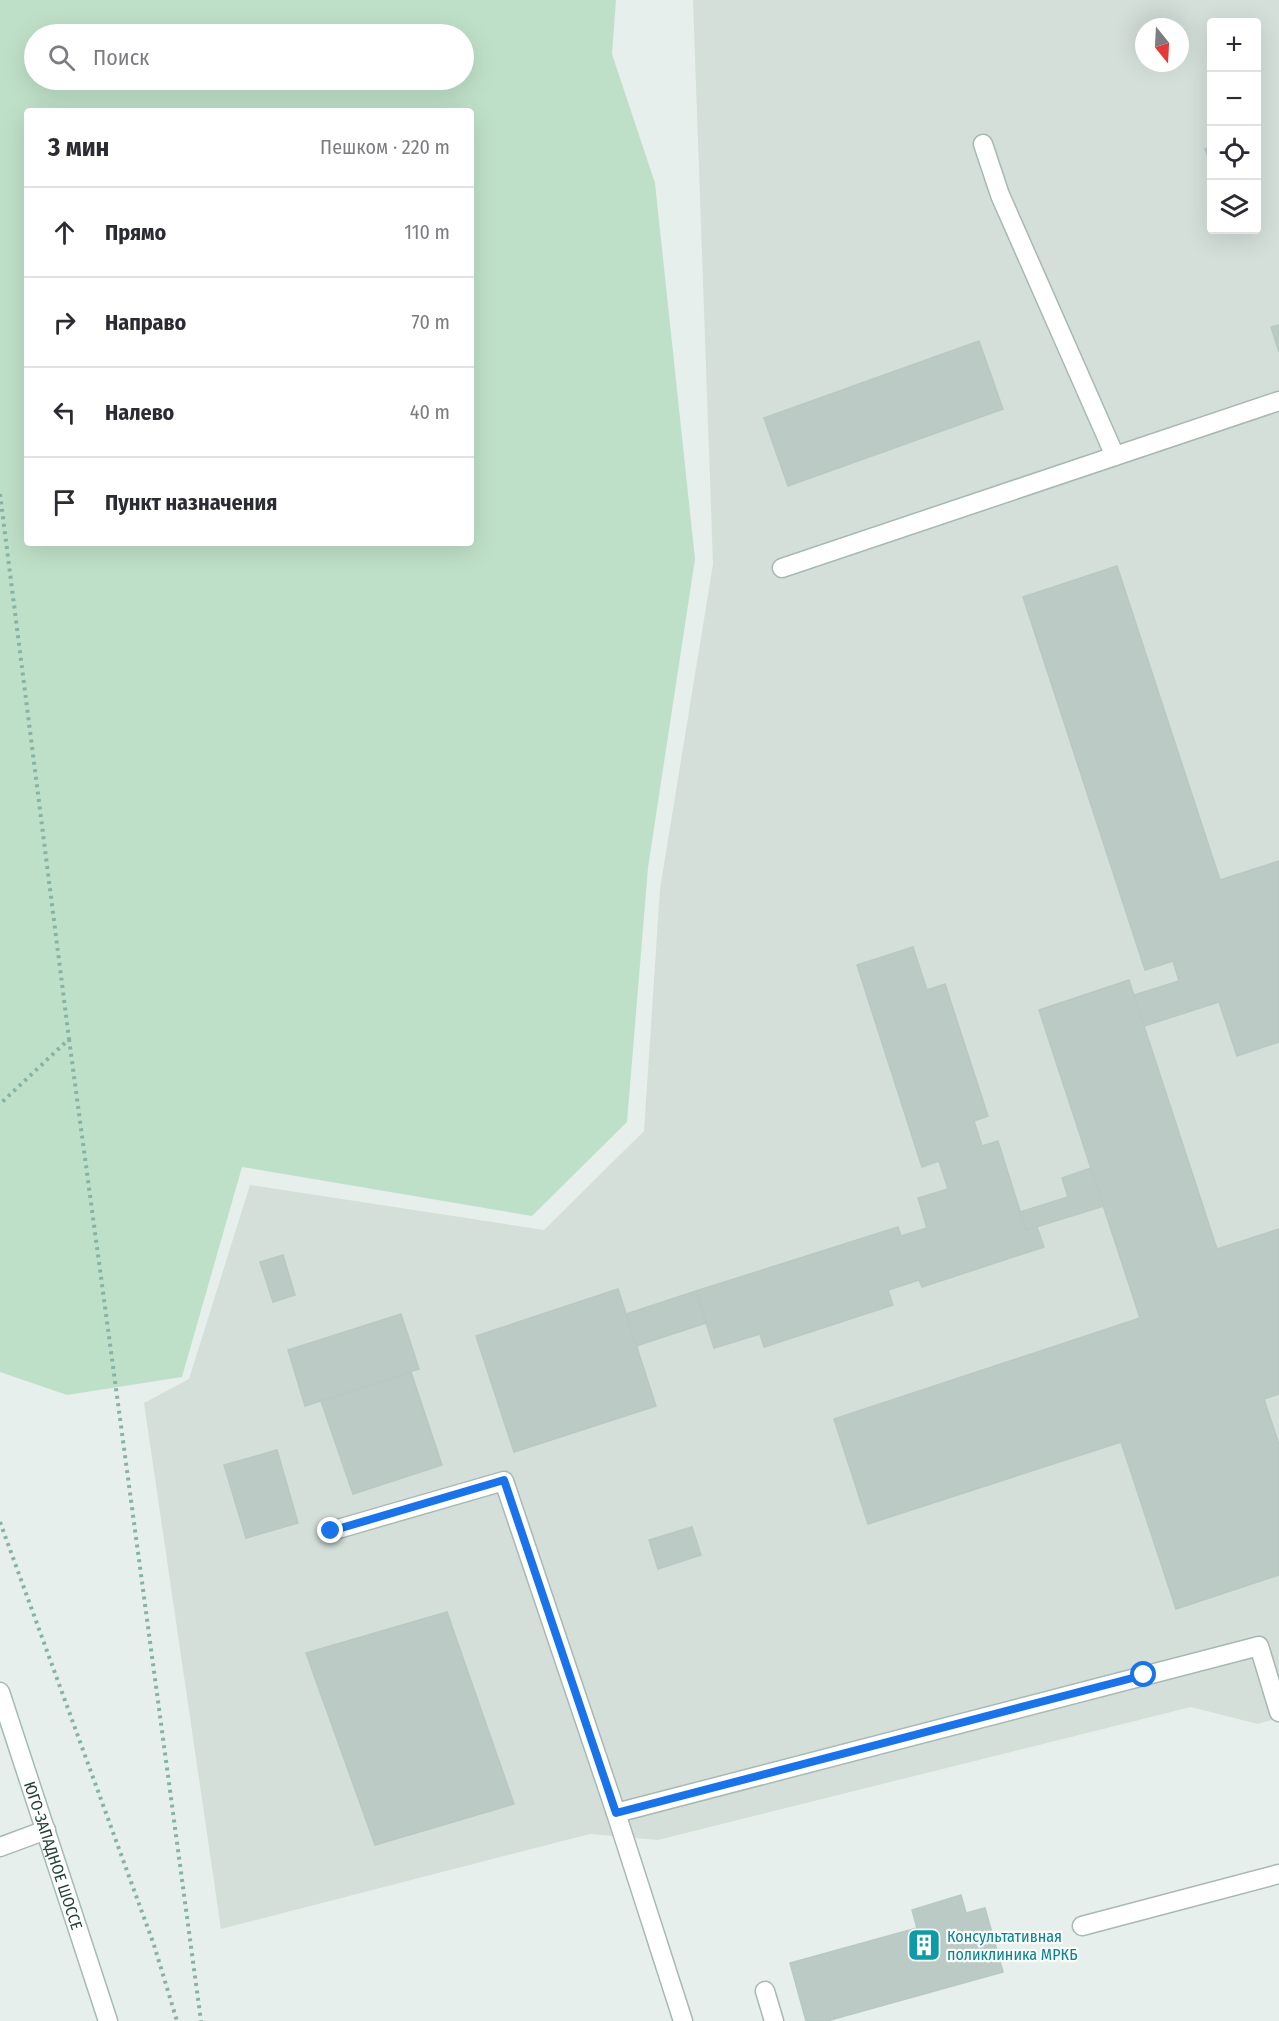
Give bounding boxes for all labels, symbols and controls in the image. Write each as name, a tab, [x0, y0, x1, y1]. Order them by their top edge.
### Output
north arrow	[1135, 18, 1189, 72]
map controls	[1207, 18, 1261, 234]
button: +	[1207, 18, 1261, 72]
search box	[24, 24, 474, 90]
icon: search	[45, 41, 78, 74]
text: Поиск	[93, 44, 149, 71]
button: −	[1207, 72, 1261, 126]
button: locate	[1207, 126, 1261, 180]
text: 3 мин	[48, 132, 109, 163]
text: Пешком · 220 m	[320, 135, 450, 159]
button: layers	[1207, 180, 1261, 234]
icon: ahead	[48, 216, 81, 249]
text: Прямо	[105, 219, 166, 246]
text: 110 m	[404, 220, 450, 244]
icon: right	[48, 306, 81, 339]
text: Направо	[105, 309, 186, 336]
text: 70 m	[412, 310, 450, 334]
icon: left	[48, 396, 81, 429]
text: Налево	[105, 399, 174, 426]
text: 40 m	[410, 400, 450, 424]
icon: arrive	[48, 486, 81, 519]
text: Пункт назначения	[105, 489, 277, 516]
route end	[317, 1517, 343, 1543]
route start	[1130, 1661, 1156, 1687]
street label: ЮГО-ЗАПАДНОЕ ШОССЕ	[20, 1779, 87, 1932]
building icon: Консультативная поликлиника МРКБ	[906, 1927, 942, 1963]
place label: Консультативная поликлиника МРКБ	[947, 1927, 1078, 1964]

